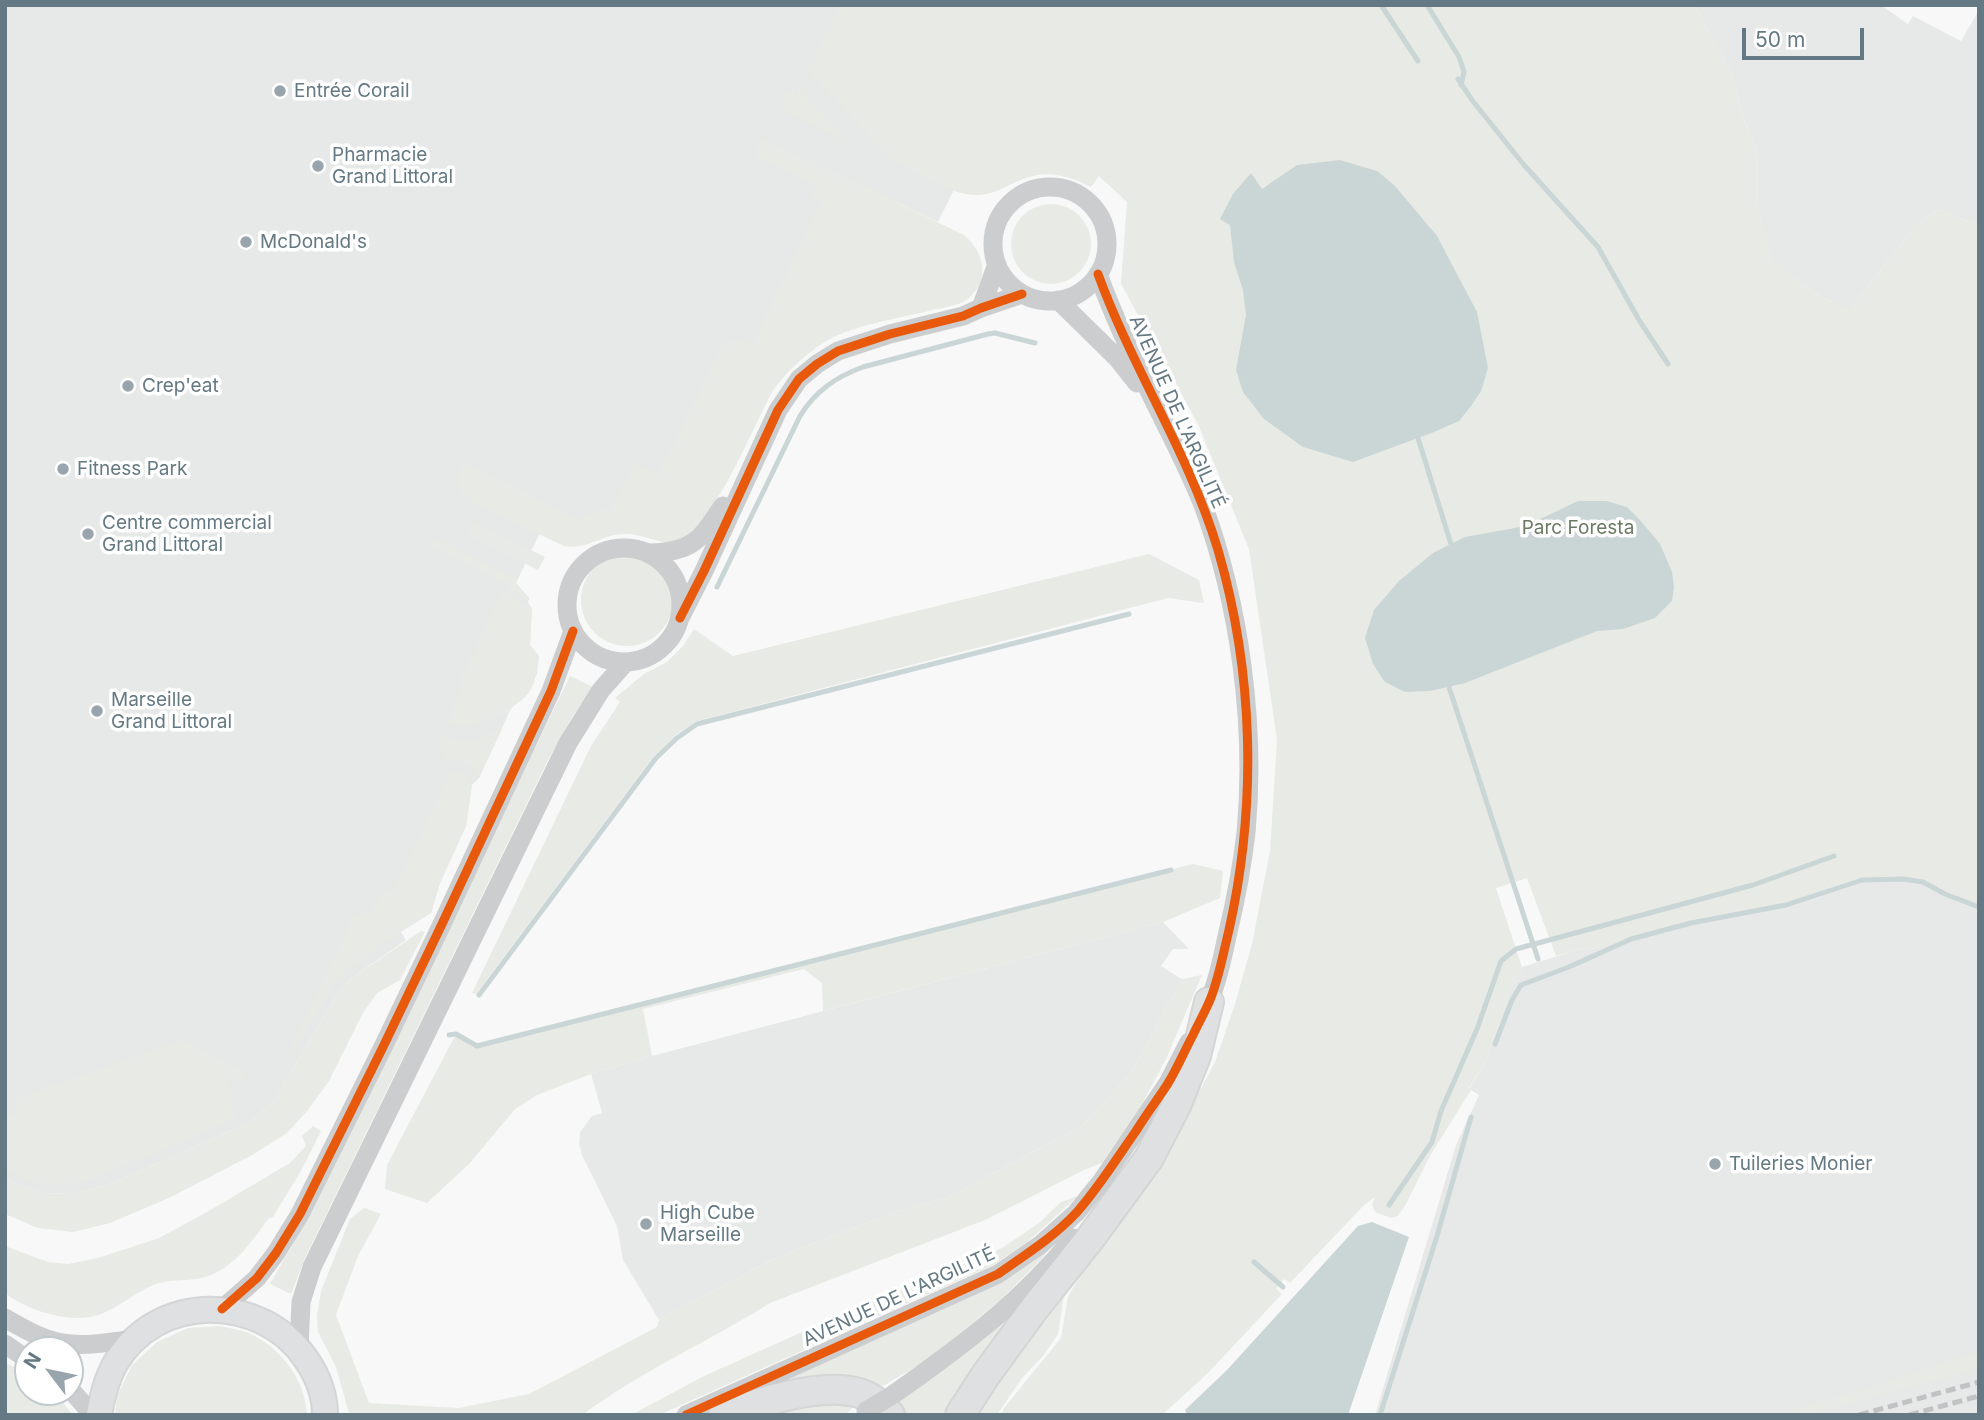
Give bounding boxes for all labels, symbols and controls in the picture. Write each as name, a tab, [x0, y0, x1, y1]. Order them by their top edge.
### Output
scale bar	[1746, 14, 1868, 58]
text: 50 m	[1755, 27, 1805, 52]
place label: Entrée Corail	[294, 80, 409, 102]
marker: Entrée Corail	[272, 83, 288, 99]
place label: Pharmacie Grand Littoral	[332, 144, 453, 188]
marker: Pharmacie Grand Littoral	[310, 158, 326, 174]
place label: McDonald's	[260, 231, 367, 253]
marker: McDonald's	[238, 234, 254, 250]
street label: AVENUE DE L'ARGILITÉ	[1124, 312, 1230, 512]
place label: Crep'eat	[142, 375, 219, 397]
marker: Crep'eat	[120, 378, 136, 394]
place label: Fitness Park	[77, 458, 187, 480]
marker: Fitness Park	[55, 461, 71, 477]
place label: Centre commercial Grand Littoral	[102, 512, 272, 556]
park label: Parc Foresta	[1522, 517, 1634, 539]
marker: Centre commercial Grand Littoral	[80, 526, 96, 542]
place label: Marseille Grand Littoral	[111, 689, 232, 733]
marker: Marseille Grand Littoral	[89, 703, 105, 719]
place label: Tuileries Monier	[1729, 1153, 1872, 1175]
marker: Tuileries Monier	[1707, 1156, 1723, 1172]
place label: High Cube Marseille	[660, 1202, 755, 1246]
marker: High Cube Marseille	[638, 1216, 654, 1232]
street label: AVENUE DE L'ARGILITÉ	[799, 1242, 999, 1352]
north arrow	[14, 1336, 84, 1406]
text: N	[19, 1348, 46, 1373]

